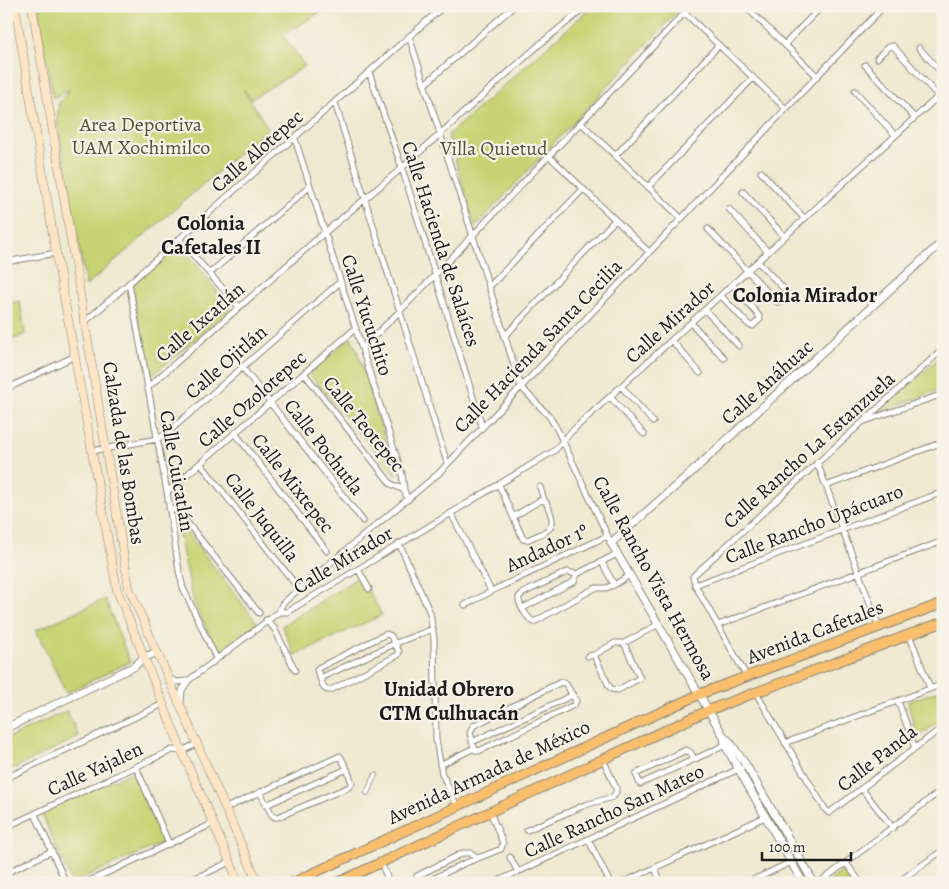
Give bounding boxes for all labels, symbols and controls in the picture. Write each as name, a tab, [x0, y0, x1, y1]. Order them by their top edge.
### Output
street label: Calle Alotepec	[205, 103, 309, 199]
park label: Area Deportiva UAM Xochimilco	[72, 111, 210, 161]
park label: Villa Quietud	[439, 135, 548, 162]
street label: Calle Hacienda de Salaíces	[395, 138, 487, 350]
district label: Colonia Cafetales II	[161, 209, 261, 261]
street label: Calle Yucuchito	[335, 251, 399, 379]
street label: Calle Hacienda Santa Cecilia	[448, 253, 629, 439]
street label: Calle Mirador	[619, 274, 721, 370]
street label: Calle Ixcatlán	[150, 276, 250, 368]
district label: Colonia Mirador	[733, 281, 878, 309]
street label: Calle Ojitlán	[179, 319, 273, 405]
street label: Calle Anáhuac	[715, 333, 819, 431]
street label: Calle Ozolotepec	[192, 344, 312, 454]
street label: Calzada de las Bombas	[96, 360, 152, 546]
street label: Calle Rancho La Estanzuela	[717, 365, 901, 535]
street label: Calle Teotepec	[317, 370, 411, 478]
street label: Calle Pochutla	[278, 393, 371, 501]
street label: Calle Cuicatlán	[153, 408, 201, 534]
street label: Calle Mixtepec	[245, 427, 341, 539]
street label: Calle Juquilla	[218, 466, 306, 568]
street label: Calle Rancho Vista Hermosa	[586, 471, 722, 686]
street label: Calle Rancho Upácuaro	[721, 478, 907, 570]
street label: Andador 1º	[500, 517, 593, 579]
street label: Calle Mirador	[288, 519, 398, 600]
street label: Avenida Cafetales	[742, 594, 887, 671]
district label: Unidad Obrero CTM Culhuacán	[379, 675, 519, 727]
street label: Avenida Armada de México	[383, 713, 595, 831]
street label: Calle Panda	[831, 718, 923, 798]
street label: Calle Yajalen	[43, 735, 147, 803]
street label: Calle Rancho San Mateo	[520, 757, 708, 865]
scale bar	[762, 829, 850, 861]
text: 100 m	[769, 837, 806, 857]

